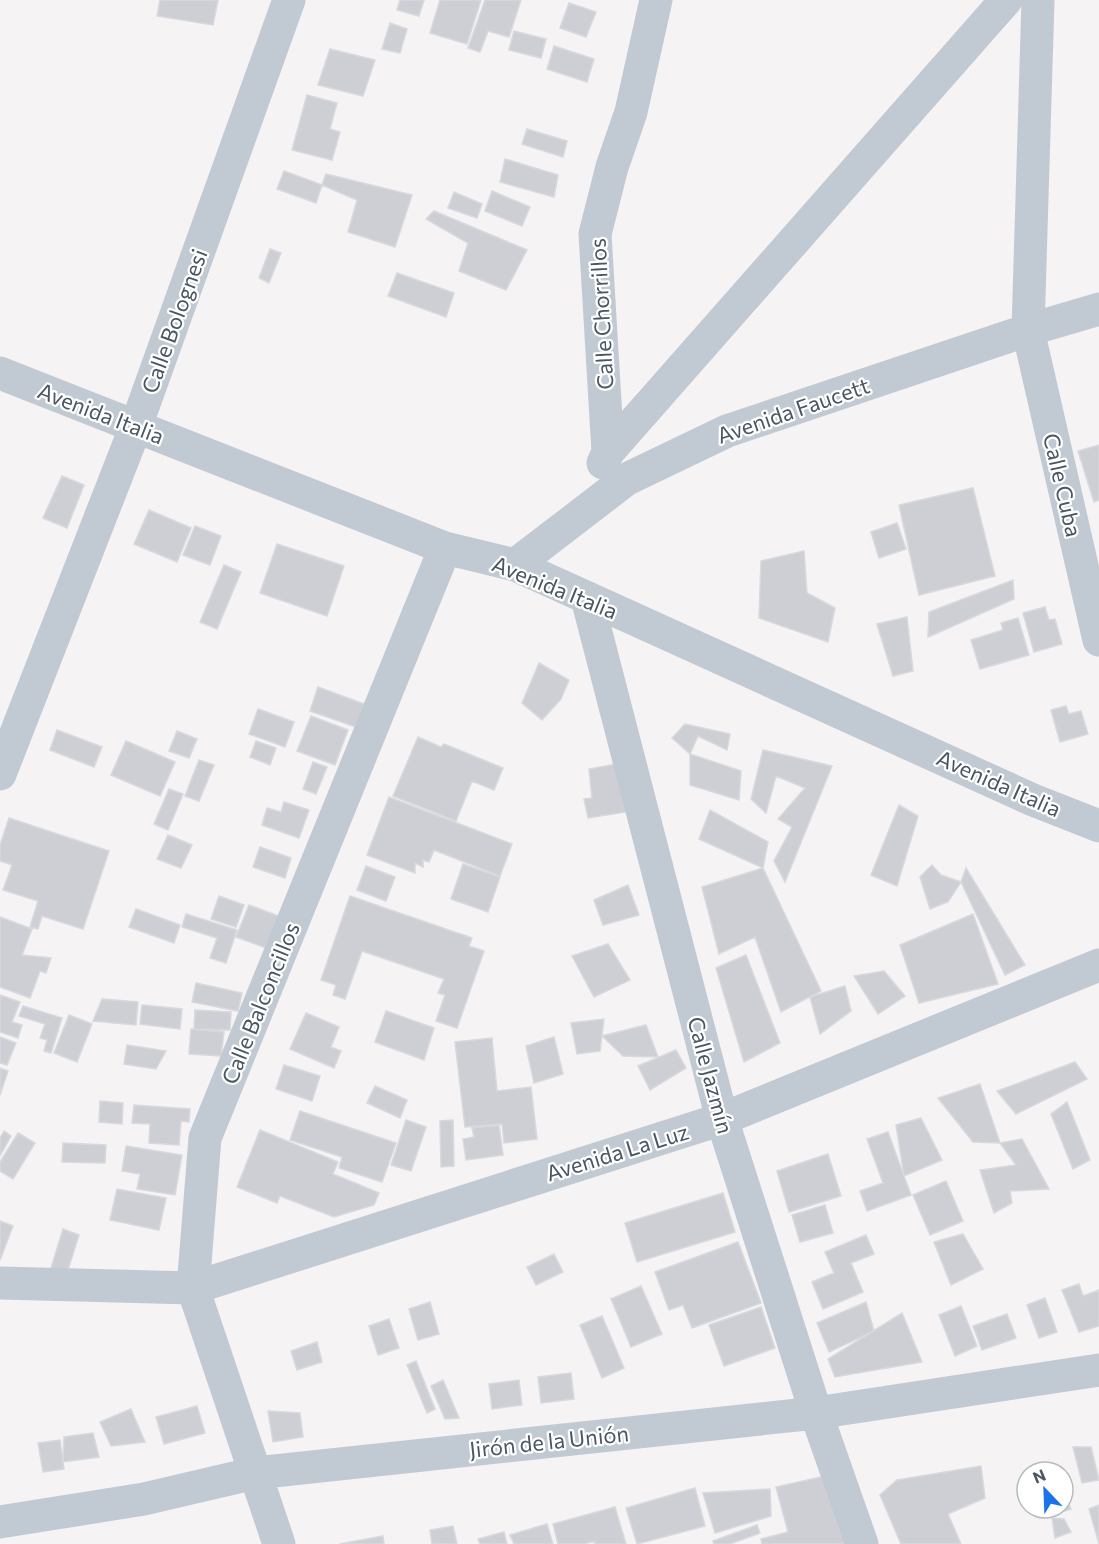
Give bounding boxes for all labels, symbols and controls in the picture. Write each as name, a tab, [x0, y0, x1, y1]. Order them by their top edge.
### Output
street label: Calle Chorrillos	[584, 238, 618, 390]
street label: Calle Bolognesi	[135, 245, 213, 397]
street label: Avenida Faucett	[713, 371, 873, 449]
street label: Avenida Italia	[34, 377, 168, 449]
street label: Calle Cuba	[1038, 431, 1088, 539]
street label: Avenida Italia	[488, 550, 622, 624]
street label: Avenida Italia	[933, 744, 1065, 822]
street label: Calle Balconcillos	[215, 918, 305, 1088]
street label: Calle Jazmín	[682, 1014, 740, 1136]
street label: Avenida La Luz	[542, 1117, 692, 1186]
street label: Jirón de la Unión	[468, 1419, 630, 1463]
north arrow	[1015, 1460, 1075, 1520]
text: N	[1030, 1465, 1048, 1487]

